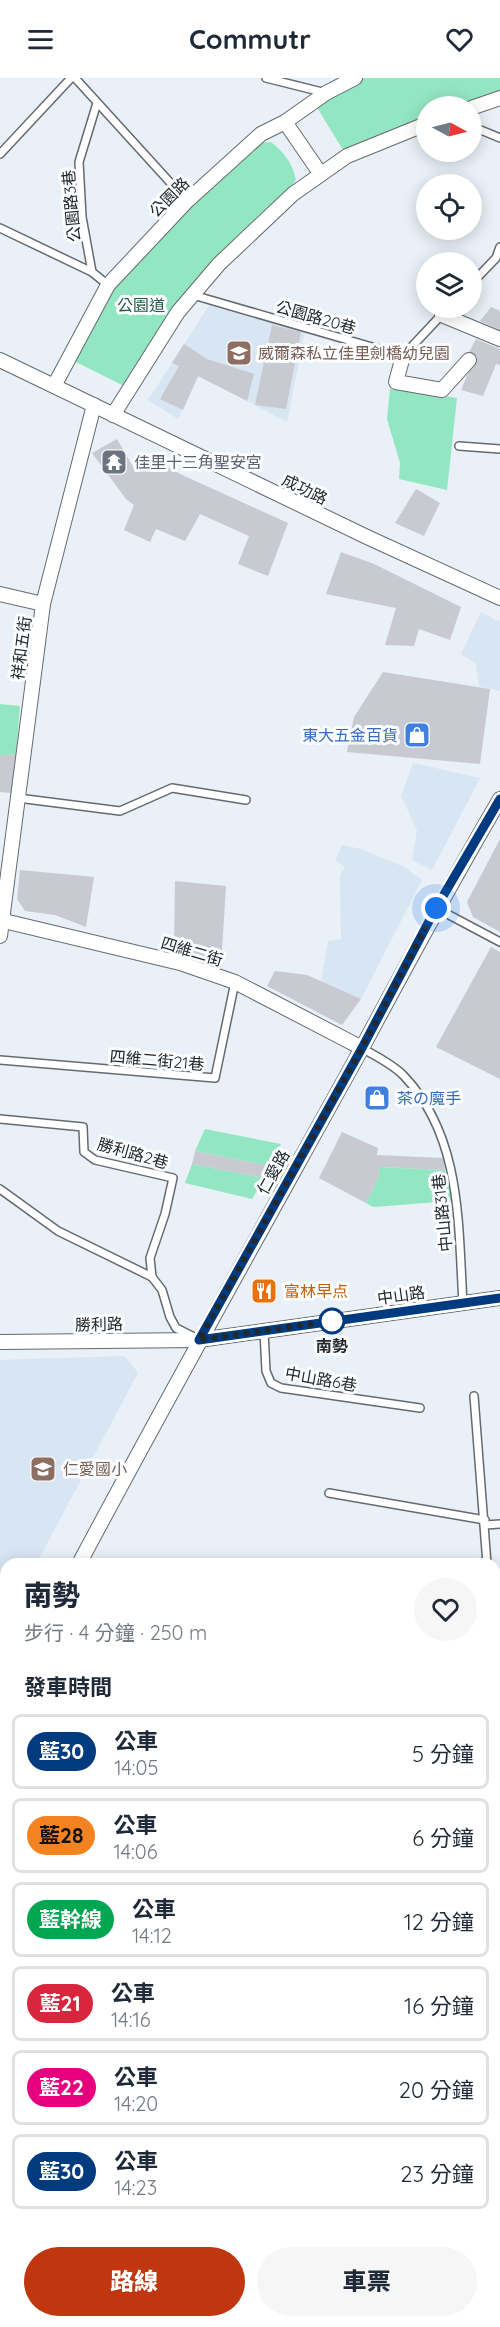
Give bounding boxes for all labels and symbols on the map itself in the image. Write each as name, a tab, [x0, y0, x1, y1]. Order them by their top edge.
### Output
north arrow	[416, 96, 482, 162]
street label: 公園路3巷	[58, 169, 84, 243]
street label: 公園路	[145, 173, 193, 221]
park label: 公園道	[117, 295, 165, 315]
street label: 公園路20巷	[274, 296, 358, 338]
school or university icon: 威爾森私立佳里劍橋幼兒園	[224, 338, 254, 368]
place label: 威爾森私立佳里劍橋幼兒園	[258, 343, 450, 363]
temple icon: 佳里十三角聖安宮	[99, 447, 129, 477]
place label: 佳里十三角聖安宮	[134, 452, 262, 472]
street label: 成功路	[279, 469, 331, 509]
street label: 祥和五街	[7, 615, 35, 681]
shop icon: 東大五金百貨	[402, 720, 432, 750]
place label: 東大五金百貨	[302, 725, 398, 745]
your location	[421, 893, 451, 923]
street label: 四維二街	[158, 932, 226, 970]
street label: 四維二街21巷	[109, 1046, 205, 1074]
shop icon: 茶の魔手	[362, 1083, 392, 1113]
place label: 茶の魔手	[397, 1088, 461, 1108]
street label: 勝利路2巷	[95, 1133, 171, 1173]
street label: 仁愛路	[253, 1146, 293, 1198]
street label: 中山路31巷	[428, 1173, 456, 1253]
restaurant icon: 富林早点	[249, 1276, 279, 1306]
place label: 富林早点	[284, 1281, 348, 1301]
street label: 中山路	[376, 1282, 426, 1308]
marker: 南勢	[319, 1308, 345, 1334]
street label: 勝利路	[75, 1314, 123, 1334]
place label: 南勢	[316, 1336, 348, 1356]
street label: 中山路6巷	[284, 1363, 358, 1395]
school or university icon: 仁愛國小	[28, 1454, 58, 1484]
place label: 仁愛國小	[63, 1459, 127, 1479]

